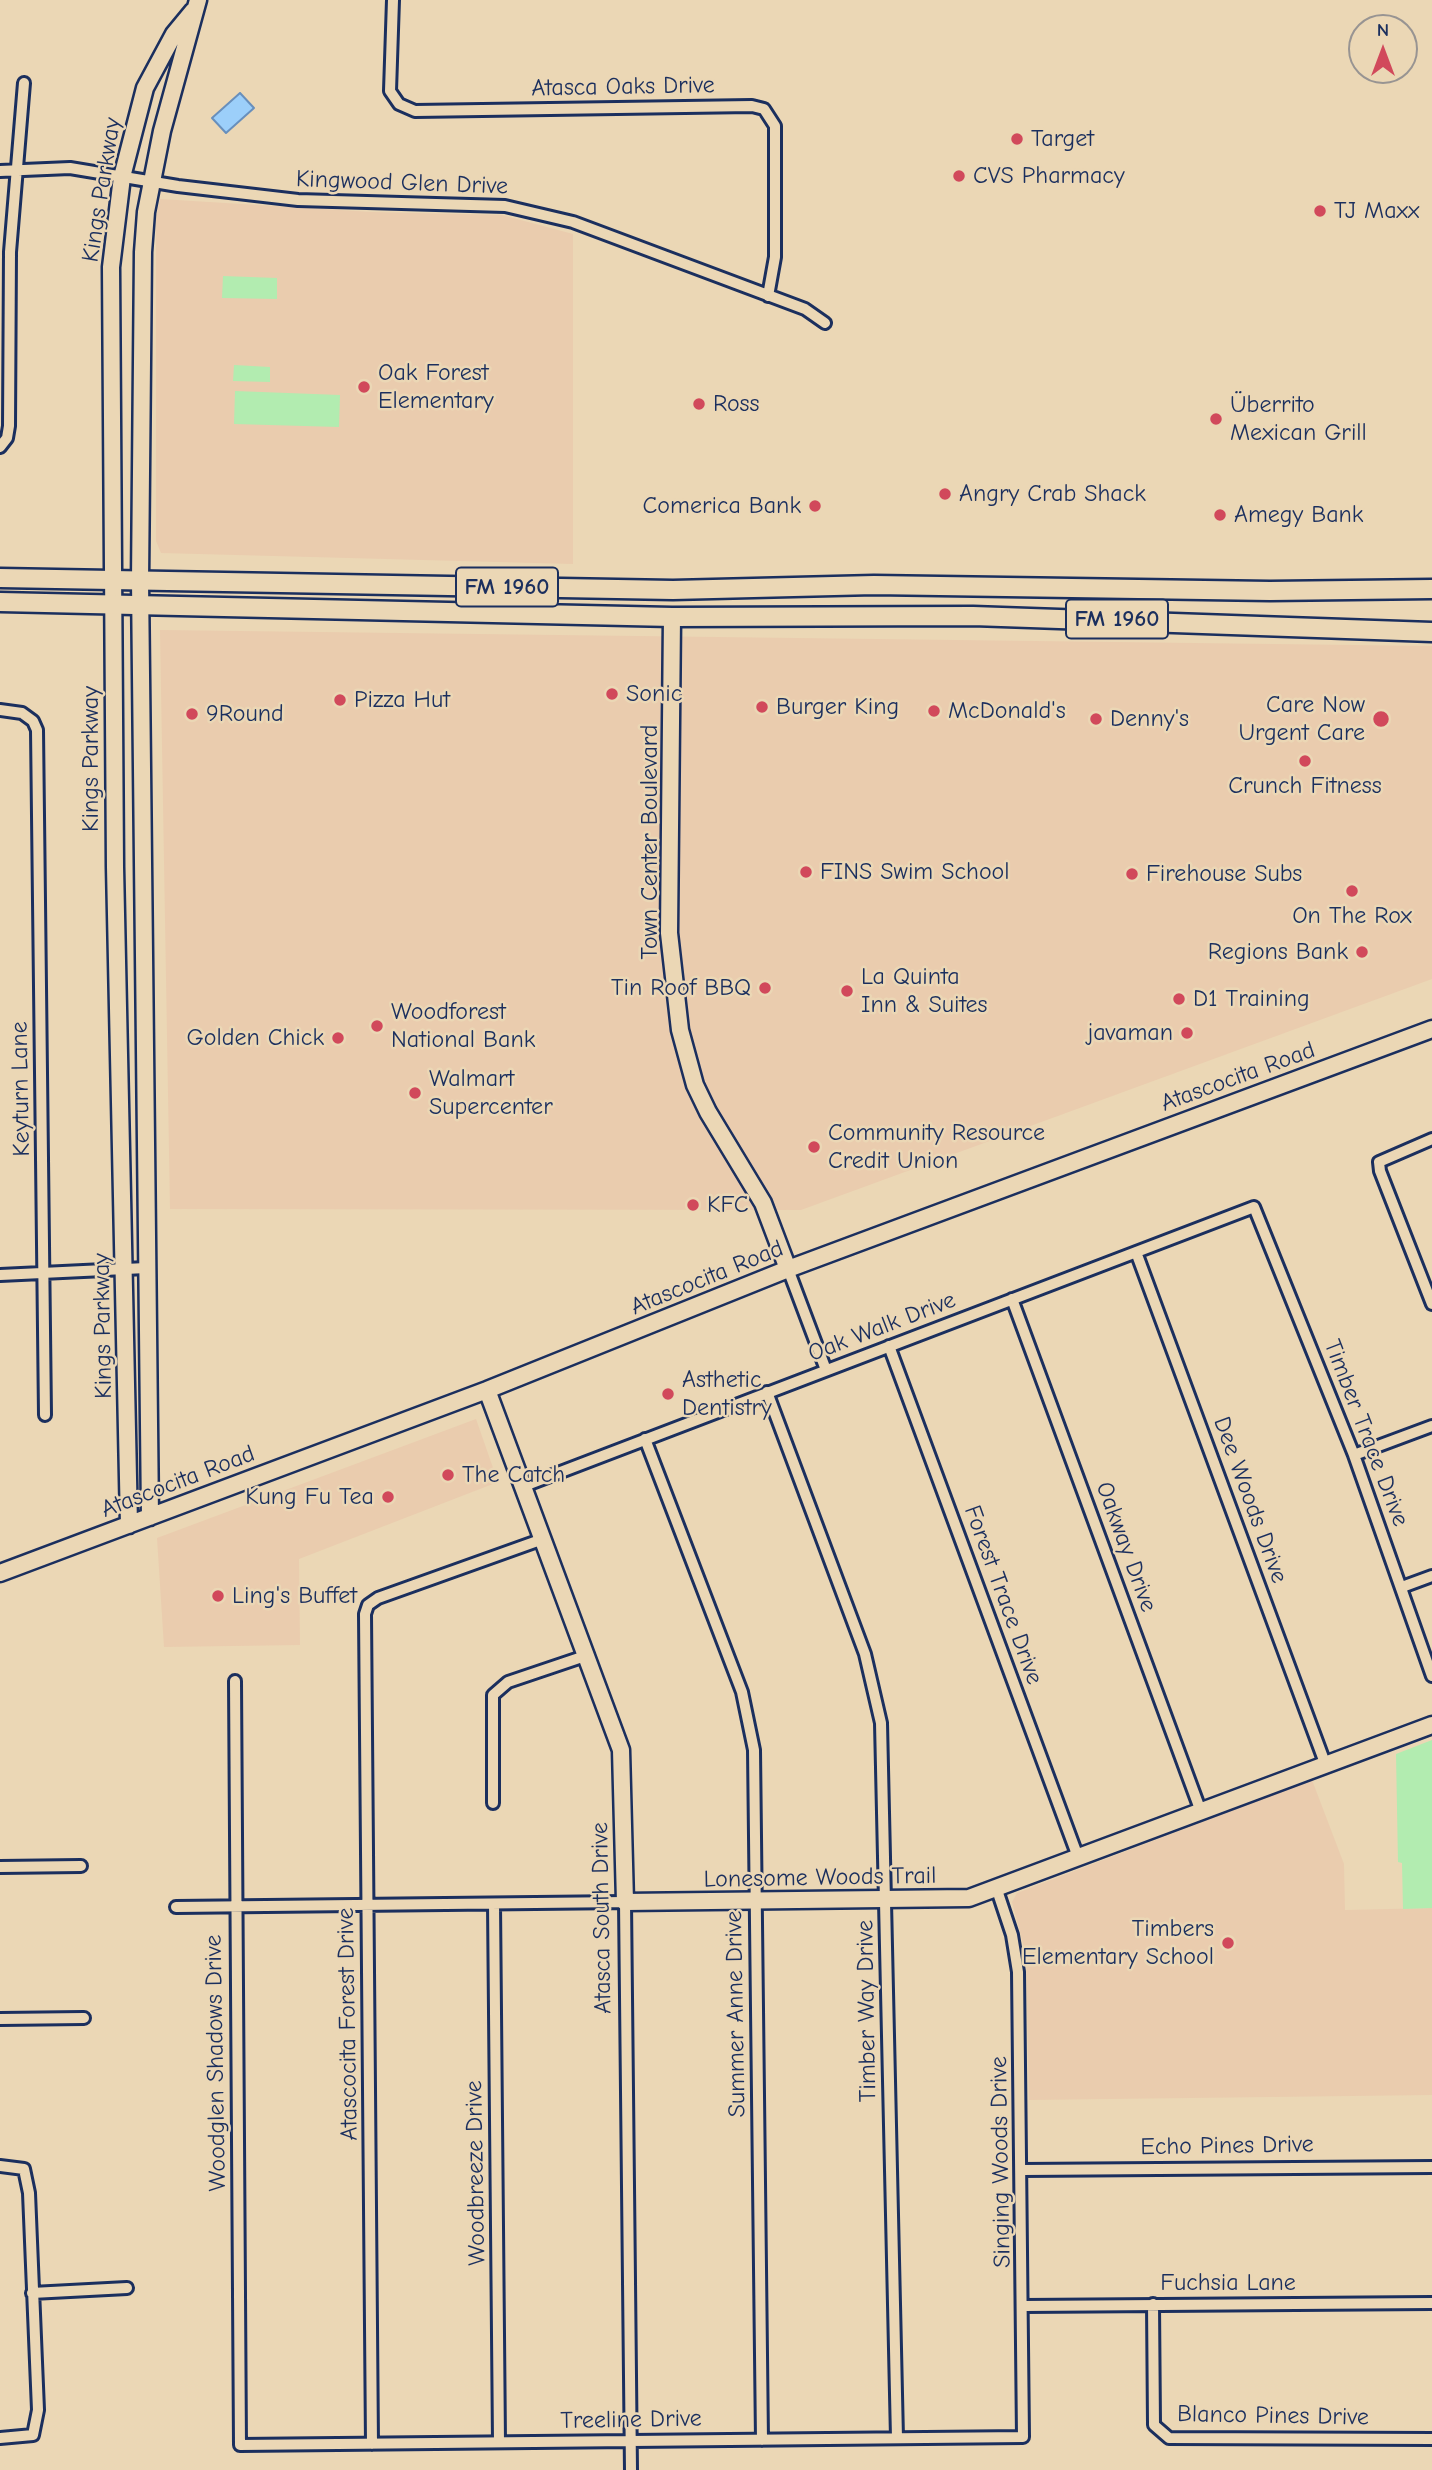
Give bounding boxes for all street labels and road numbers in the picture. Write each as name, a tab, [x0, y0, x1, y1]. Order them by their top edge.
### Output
street label: Atasca Oaks Drive	[531, 71, 715, 103]
street label: Kings Parkway	[76, 116, 128, 264]
street label: Kingwood Glen Drive	[295, 165, 509, 201]
road number: FM 1960	[456, 568, 558, 607]
road number: FM 1960	[1066, 600, 1168, 638]
street label: Kings Parkway	[77, 686, 105, 832]
street label: Town Center Boulevard	[636, 725, 664, 959]
street label: Keyturn Lane	[5, 1021, 37, 1157]
street label: Atascocita Road	[1157, 1036, 1319, 1118]
street label: Atascocita Road	[626, 1234, 788, 1322]
street label: Kings Parkway	[87, 1253, 119, 1399]
street label: Oak Walk Drive	[804, 1286, 960, 1368]
street label: Timber Trace Drive	[1317, 1336, 1415, 1530]
street label: Dee Woods Drive	[1207, 1413, 1293, 1587]
street label: Atascocita Road	[97, 1440, 259, 1524]
street label: Oakway Drive	[1089, 1478, 1163, 1616]
street label: Forest Trace Drive	[957, 1502, 1049, 1688]
street label: Atasca South Drive	[586, 1822, 618, 2014]
street label: Lonesome Woods Trail	[703, 1862, 937, 1894]
street label: Atascocita Forest Drive	[332, 1907, 364, 2141]
street label: Summer Anne Drive	[720, 1910, 752, 2118]
street label: Timber Way Drive	[851, 1920, 883, 2102]
street label: Woodglen Shadows Drive	[199, 1934, 233, 2192]
street label: Singing Woods Drive	[985, 2056, 1017, 2268]
street label: Woodbreeze Drive	[460, 2080, 492, 2266]
street label: Echo Pines Drive	[1140, 2130, 1314, 2162]
street label: Fuchsia Lane	[1160, 2269, 1296, 2297]
street label: Blanco Pines Drive	[1177, 2400, 1369, 2432]
street label: Treeline Drive	[560, 2404, 702, 2436]

